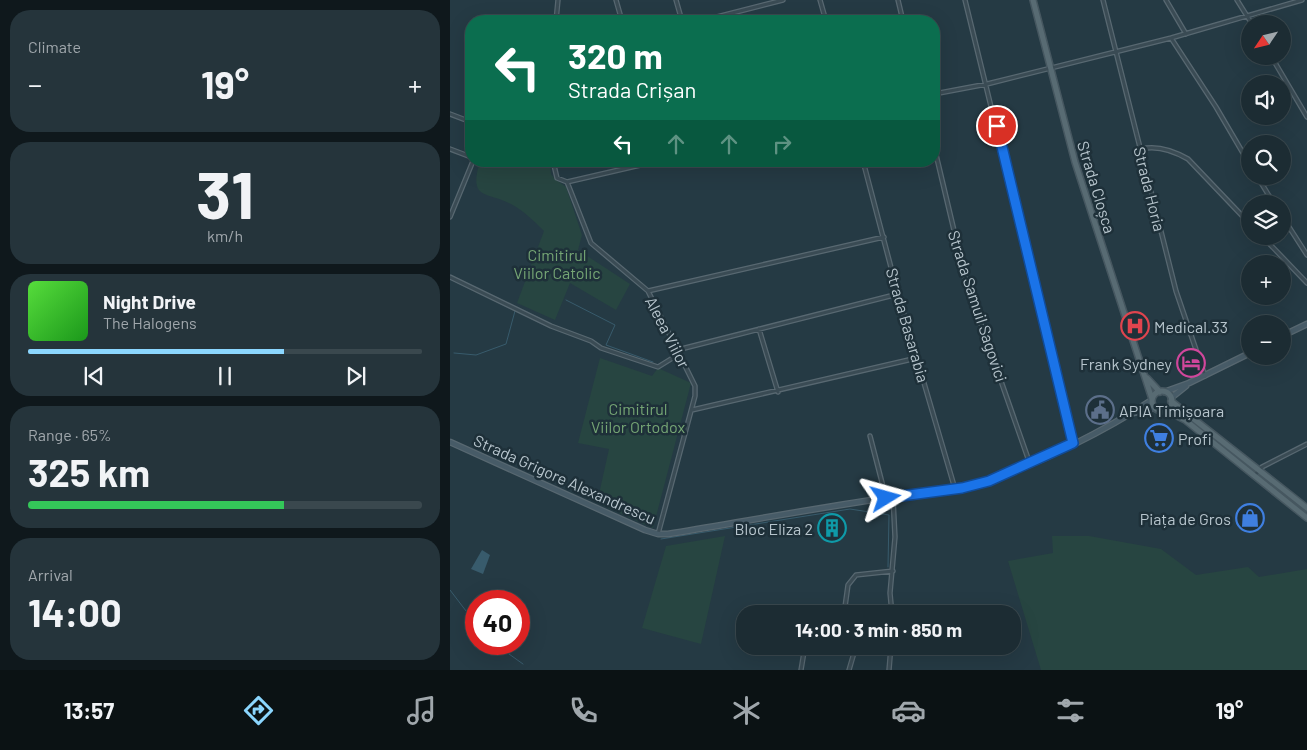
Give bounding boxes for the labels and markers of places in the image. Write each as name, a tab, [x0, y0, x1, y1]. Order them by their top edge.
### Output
pin	[976, 105, 1018, 147]
hospital icon: Medical.33	[1120, 311, 1150, 341]
place label: Medical.33	[1154, 317, 1228, 336]
hotel icon: Frank Sydney	[1176, 348, 1206, 378]
place label: Frank Sydney	[1080, 354, 1173, 373]
public building icon: APIA Timișoara	[1085, 395, 1115, 425]
place label: APIA Timișoara	[1119, 401, 1224, 420]
supermarket icon: Profi	[1144, 423, 1174, 453]
place label: Profi	[1178, 429, 1212, 448]
shop icon: Piața de Gros	[1235, 503, 1265, 533]
place label: Piața de Gros	[1140, 509, 1231, 528]
building icon: Bloc Eliza 2	[817, 513, 847, 543]
place label: Bloc Eliza 2	[735, 519, 813, 538]

